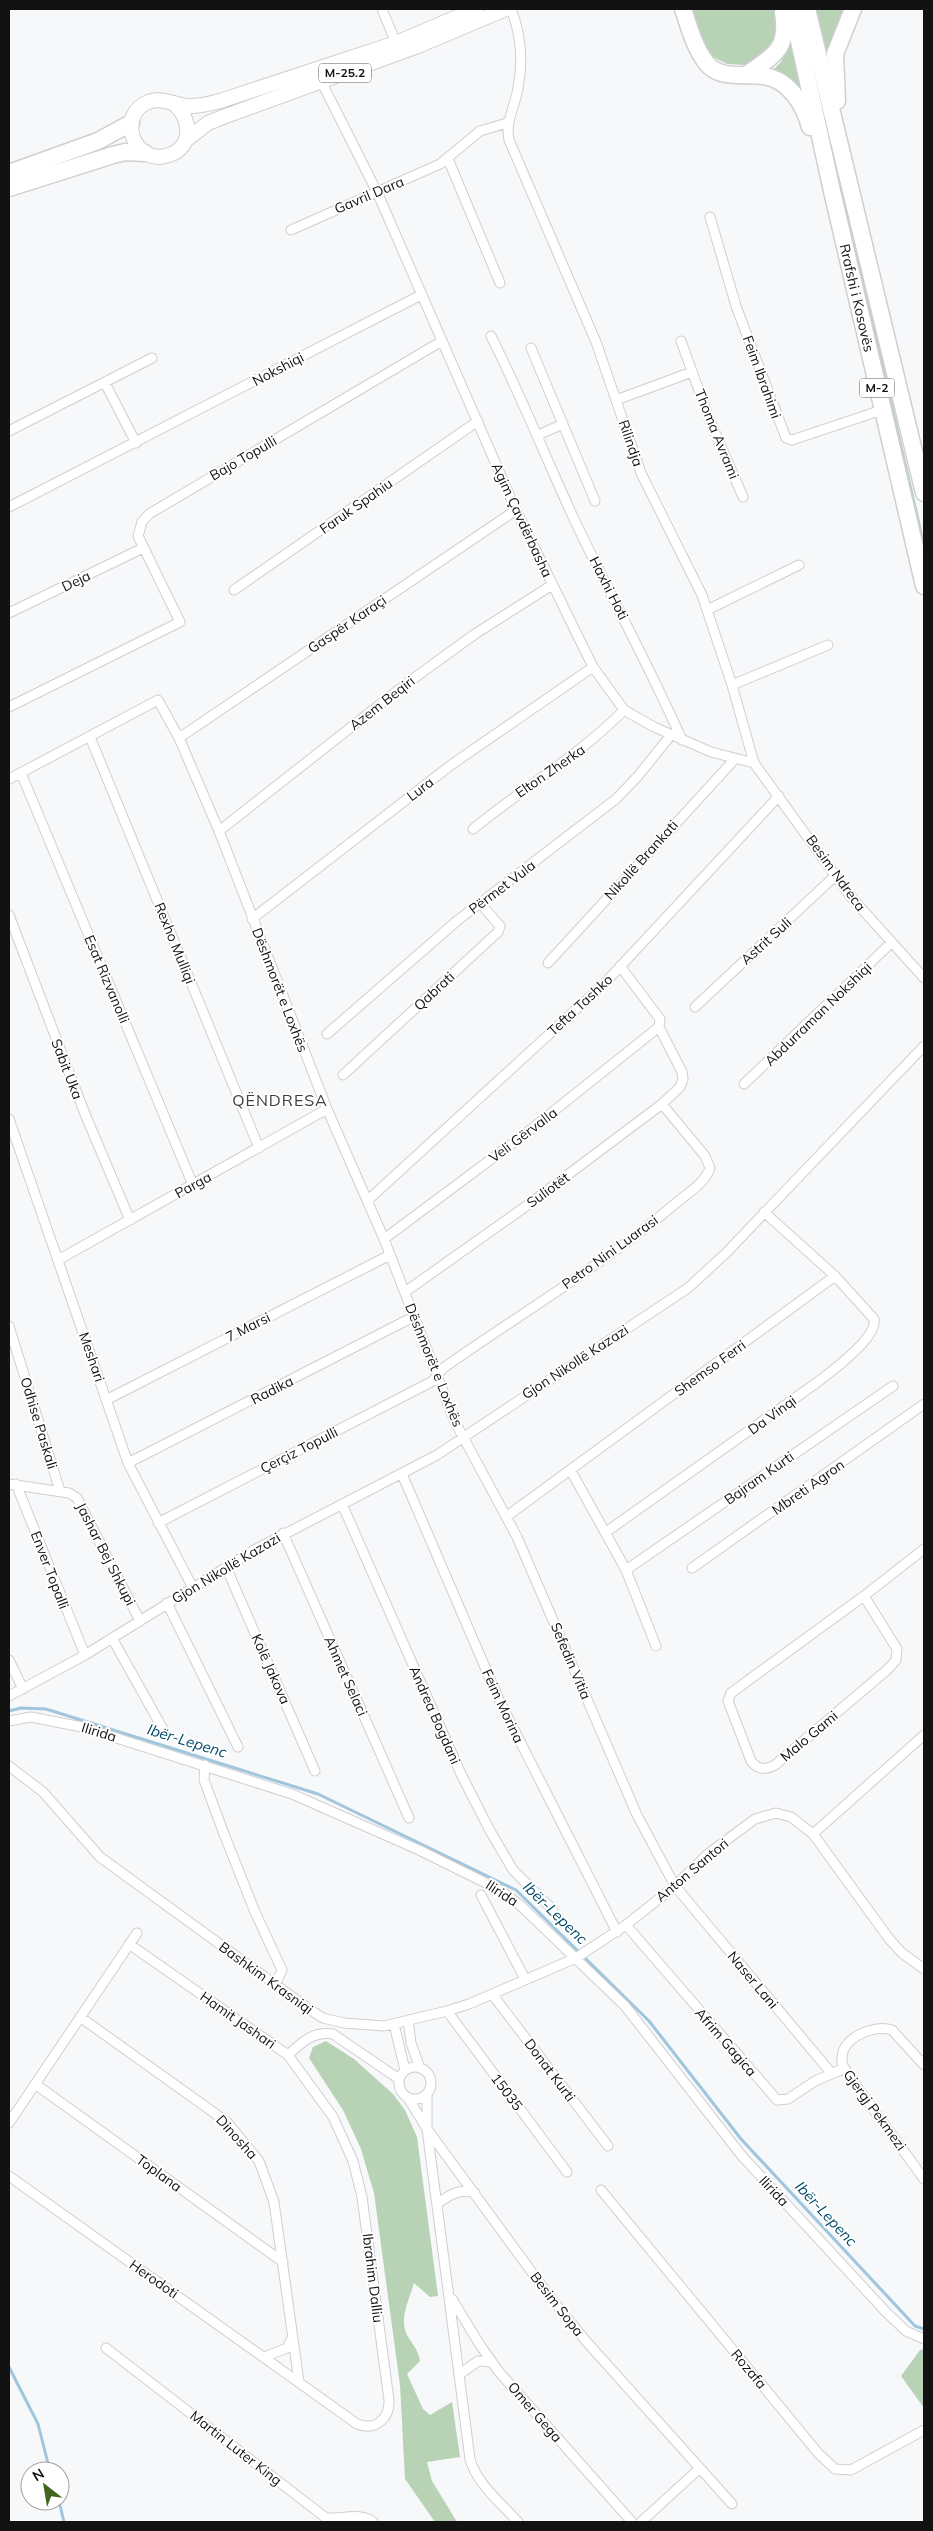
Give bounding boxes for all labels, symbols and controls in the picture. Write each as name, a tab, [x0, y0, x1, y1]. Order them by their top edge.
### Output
road number: M-25.2	[319, 64, 371, 82]
street label: Gavril Dara	[332, 172, 406, 218]
street label: Rrafshi i Kosovës	[836, 242, 878, 354]
street label: Feim Ibrahimi	[739, 333, 785, 421]
street label: Nokshiqi	[249, 348, 307, 390]
road number: M-2	[860, 378, 894, 398]
street label: Thoma Avrami	[691, 386, 743, 482]
street label: Rilindja	[615, 417, 647, 469]
street label: Bajo Topulli	[206, 432, 280, 484]
street label: Agim Çavdërbasha	[488, 460, 556, 580]
street label: Faruk Spahiu	[316, 474, 396, 538]
street label: Haxhi Hoti	[585, 553, 633, 623]
street label: Deja	[59, 566, 93, 596]
street label: Gaspër Karaçi	[304, 591, 390, 657]
street label: Azem Beqiri	[346, 672, 418, 734]
street label: Elton Zherka	[512, 740, 588, 802]
street label: Lura	[403, 773, 437, 805]
street label: Nikollë Brankati	[600, 816, 682, 904]
street label: Besim Ndreca	[802, 831, 870, 915]
street label: Përmet Vula	[465, 856, 539, 918]
street label: Rexho Mulliqi	[151, 900, 199, 986]
street label: Astrit Suli	[737, 913, 795, 969]
street label: Dëshmorët e Loxhës	[248, 925, 312, 1055]
street label: Esat Rizvanolli	[80, 932, 134, 1026]
street label: Abdurraman Nokshiqi	[761, 958, 875, 1070]
street label: Qabrati	[410, 968, 458, 1014]
street label: Tefta Tashko	[544, 970, 616, 1040]
street label: Sabit Uka	[47, 1036, 87, 1102]
district label: QËNDRESA	[232, 1090, 328, 1110]
street label: Veli Gërvalla	[485, 1103, 561, 1167]
street label: Parga	[172, 1168, 214, 1202]
street label: Suliotët	[523, 1168, 573, 1212]
street label: Petro Nini Luarasi	[558, 1211, 662, 1293]
street label: Dëshmorët e Loxhës	[401, 1301, 467, 1429]
street label: 7 Marsi	[223, 1308, 273, 1346]
street label: Gjon Nikollë Kazazi	[518, 1321, 632, 1403]
street label: Meshari	[75, 1330, 109, 1384]
street label: Shemso Ferri	[671, 1336, 749, 1400]
street label: Radika	[248, 1372, 296, 1408]
street label: Odhise Paskali	[16, 1375, 62, 1471]
street label: Da Vinqi	[744, 1391, 800, 1439]
street label: Çerçiz Topulli	[257, 1423, 341, 1477]
street label: Bajram Kurti	[721, 1447, 797, 1509]
street label: Mbreti Agron	[768, 1455, 848, 1519]
street label: Jashar Bej Shkupi	[72, 1499, 140, 1609]
street label: Enver Topalli	[27, 1528, 73, 1612]
street label: Gjon Nikollë Kazazi	[168, 1528, 284, 1608]
street label: Sefedin Vitia	[547, 1620, 595, 1702]
street label: Kolë Jakova	[248, 1631, 294, 1707]
street label: Ahmet Selaci	[320, 1633, 372, 1719]
street label: Andrea Bogdani	[405, 1663, 465, 1767]
street label: Feim Morina	[478, 1666, 528, 1746]
street label: Malo Gami	[777, 1707, 841, 1765]
street label: Ilirida	[79, 1718, 119, 1746]
water label: Ibër-Lepenc	[145, 1719, 230, 1762]
street label: Anton Santori	[652, 1834, 732, 1906]
street label: Ilirida	[482, 1876, 522, 1910]
water label: Ibër-Lepenc	[519, 1877, 592, 1948]
street label: Bashkim Krasniqi	[215, 1938, 317, 2018]
street label: Naser Lani	[724, 1948, 782, 2012]
street label: Hamit Jashari	[197, 1987, 279, 2053]
street label: Afrim Gagica	[691, 2004, 761, 2080]
street label: Donat Kurti	[521, 2035, 579, 2105]
street label: Gjergj Pekmezi	[840, 2066, 910, 2154]
street label: 15035	[487, 2070, 527, 2114]
street label: Dinosha	[212, 2111, 262, 2163]
street label: Toplana	[133, 2150, 185, 2196]
street label: Ilirida	[755, 2172, 793, 2210]
water label: Ibër-Lepenc	[791, 2177, 862, 2251]
street label: Ibrahim Dalliu	[359, 2232, 387, 2324]
street label: Herodoti	[126, 2256, 182, 2302]
street label: Besim Sopa	[526, 2268, 588, 2340]
street label: Rozafa	[727, 2346, 771, 2392]
street label: Omer Gega	[504, 2378, 566, 2446]
street label: Martin Luter King	[187, 2407, 285, 2489]
north arrow	[20, 2461, 70, 2511]
text: N	[29, 2464, 47, 2485]

